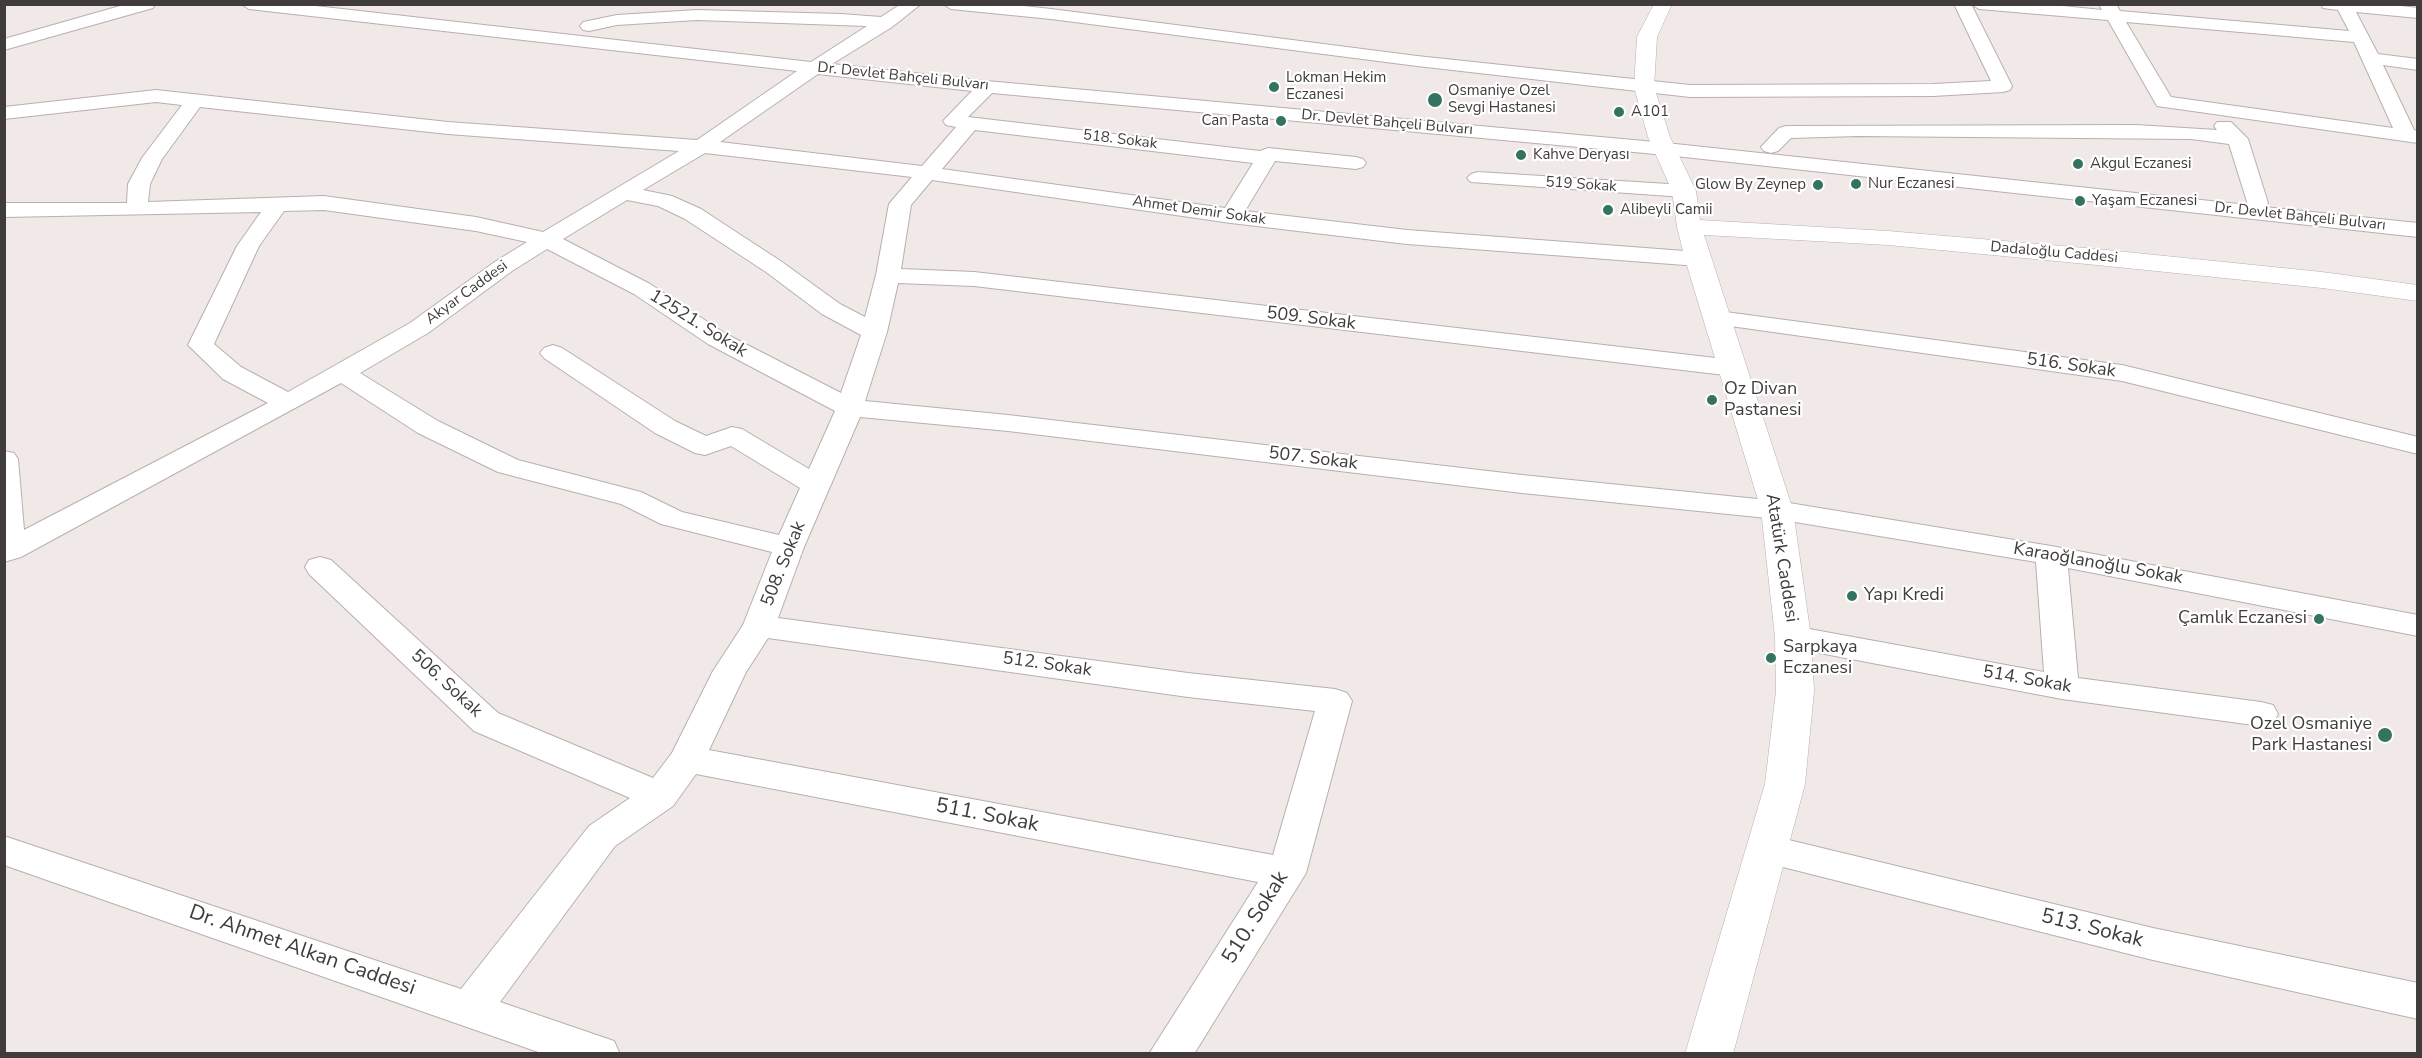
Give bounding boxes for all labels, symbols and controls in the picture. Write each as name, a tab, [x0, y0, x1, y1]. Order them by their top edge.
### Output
street label: Dr. Devlet Bahçeli Bulvarı	[817, 59, 989, 95]
place label: Lokman Hekim Eczanesi	[1286, 69, 1386, 104]
marker: Lokman Hekim Eczanesi	[1267, 80, 1281, 94]
place label: Osmaniye Ozel Sevgi Hastanesi	[1448, 82, 1556, 117]
marker: Osmaniye Ozel Sevgi Hastanesi	[1426, 91, 1444, 109]
place label: A101	[1631, 103, 1669, 121]
marker: A101	[1612, 105, 1626, 119]
street label: Dr. Devlet Bahçeli Bulvarı	[1301, 107, 1473, 139]
place label: Can Pasta	[1201, 112, 1269, 130]
marker: Can Pasta	[1274, 114, 1288, 128]
street label: 518. Sokak	[1082, 127, 1158, 153]
place label: Kahve Deryası	[1533, 146, 1629, 164]
marker: Kahve Deryası	[1514, 148, 1528, 162]
place label: Akgul Eczanesi	[2090, 155, 2191, 173]
marker: Akgul Eczanesi	[2071, 157, 2085, 171]
street label: 519 Sokak	[1545, 174, 1617, 196]
place label: Nur Eczanesi	[1868, 175, 1954, 193]
place label: Glow By Zeynep	[1695, 176, 1806, 194]
marker: Nur Eczanesi	[1849, 177, 1863, 191]
marker: Glow By Zeynep	[1811, 178, 1825, 192]
place label: Yaşam Eczanesi	[2092, 192, 2197, 210]
street label: Ahmet Demir Sokak	[1131, 193, 1267, 229]
marker: Yaşam Eczanesi	[2073, 194, 2087, 208]
street label: Dr. Devlet Bahçeli Bulvarı	[2214, 199, 2386, 235]
place label: Alibeyli Camii	[1620, 201, 1713, 219]
marker: Alibeyli Camii	[1601, 203, 1615, 217]
street label: Dadaloğlu Caddesi	[1989, 238, 2119, 268]
street label: Akyar Caddesi	[423, 257, 511, 329]
street label: 12521. Sokak	[645, 285, 751, 363]
street label: 509. Sokak	[1265, 303, 1357, 335]
street label: 516. Sokak	[2025, 349, 2117, 383]
place label: Oz Divan Pastanesi	[1724, 379, 1802, 422]
marker: Oz Divan Pastanesi	[1705, 393, 1719, 407]
street label: 507. Sokak	[1267, 443, 1359, 475]
street label: Atatürk Caddesi	[1760, 492, 1802, 624]
street label: 508. Sokak	[757, 518, 811, 610]
street label: Karaoğlanoğlu Sokak	[2012, 538, 2184, 590]
place label: Yapı Kredi	[1864, 585, 1944, 607]
marker: Yapı Kredi	[1845, 589, 1859, 603]
place label: Çamlık Eczanesi	[2178, 608, 2307, 630]
marker: Çamlık Eczanesi	[2312, 612, 2326, 626]
place label: Sarpkaya Eczanesi	[1783, 637, 1858, 680]
street label: 506. Sokak	[406, 646, 486, 722]
street label: 512. Sokak	[1001, 648, 1093, 682]
marker: Sarpkaya Eczanesi	[1764, 651, 1778, 665]
street label: 514. Sokak	[1981, 662, 2073, 698]
place label: Ozel Osmaniye Park Hastanesi	[2250, 714, 2372, 756]
marker: Ozel Osmaniye Park Hastanesi	[2376, 726, 2394, 744]
street label: 511. Sokak	[933, 794, 1041, 838]
street label: 510. Sokak	[1218, 867, 1294, 969]
street label: Dr. Ahmet Alkan Caddesi	[185, 900, 419, 1002]
street label: 513. Sokak	[2038, 904, 2146, 954]

